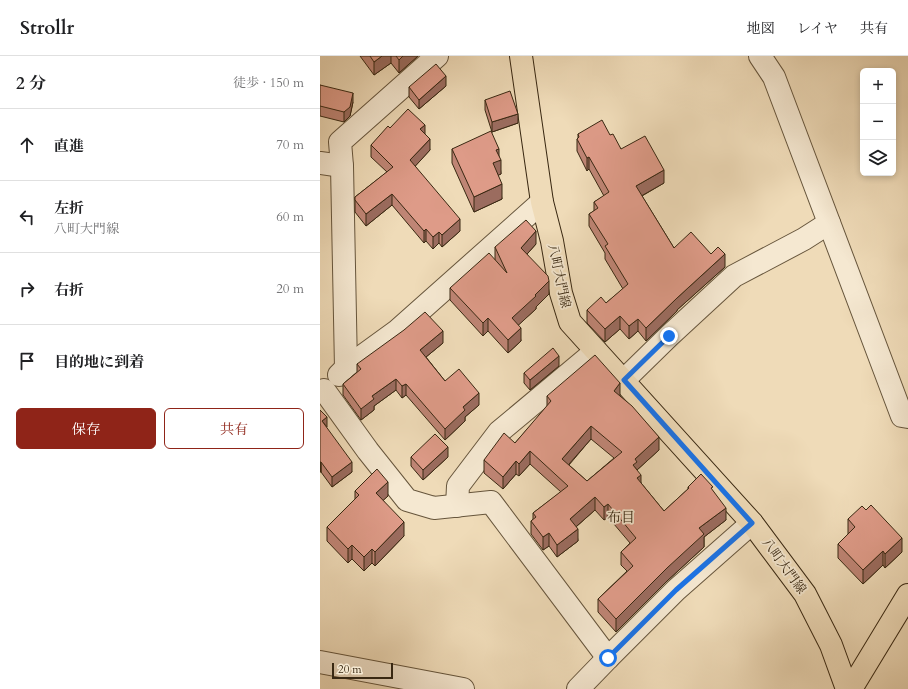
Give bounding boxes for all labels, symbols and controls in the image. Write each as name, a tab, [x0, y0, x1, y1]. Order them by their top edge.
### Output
text: Strollr	[20, 15, 74, 41]
text: 地図	[747, 19, 775, 38]
text: レイヤ	[797, 19, 838, 38]
text: 共有	[860, 19, 888, 38]
map controls	[860, 68, 896, 176]
button: +	[860, 68, 896, 104]
text: 2 分	[16, 72, 46, 95]
text: 徒歩 · 150 m	[233, 74, 304, 92]
button: −	[860, 104, 896, 140]
icon: ahead	[16, 134, 38, 156]
text: 直進	[54, 136, 84, 156]
text: 70 m	[276, 136, 304, 154]
button: layers	[860, 140, 896, 176]
text: 左折	[54, 198, 84, 218]
icon: left	[16, 206, 38, 228]
text: 60 m	[276, 208, 304, 226]
text: 八町大門線	[54, 220, 119, 238]
street label: 八町大門線	[543, 242, 575, 310]
icon: right	[16, 278, 38, 300]
text: 右折	[54, 280, 84, 300]
text: 20 m	[276, 280, 304, 298]
route end	[660, 327, 678, 345]
icon: arrive	[16, 350, 38, 372]
text: 目的地に到着	[54, 352, 144, 372]
button: 保存	[16, 408, 156, 449]
button: 共有	[164, 408, 304, 449]
district label: 布目	[607, 508, 635, 527]
street label: 八町大門線	[758, 534, 810, 598]
route start	[599, 649, 617, 667]
scale bar	[332, 661, 393, 680]
text: 20 m	[338, 662, 362, 677]

